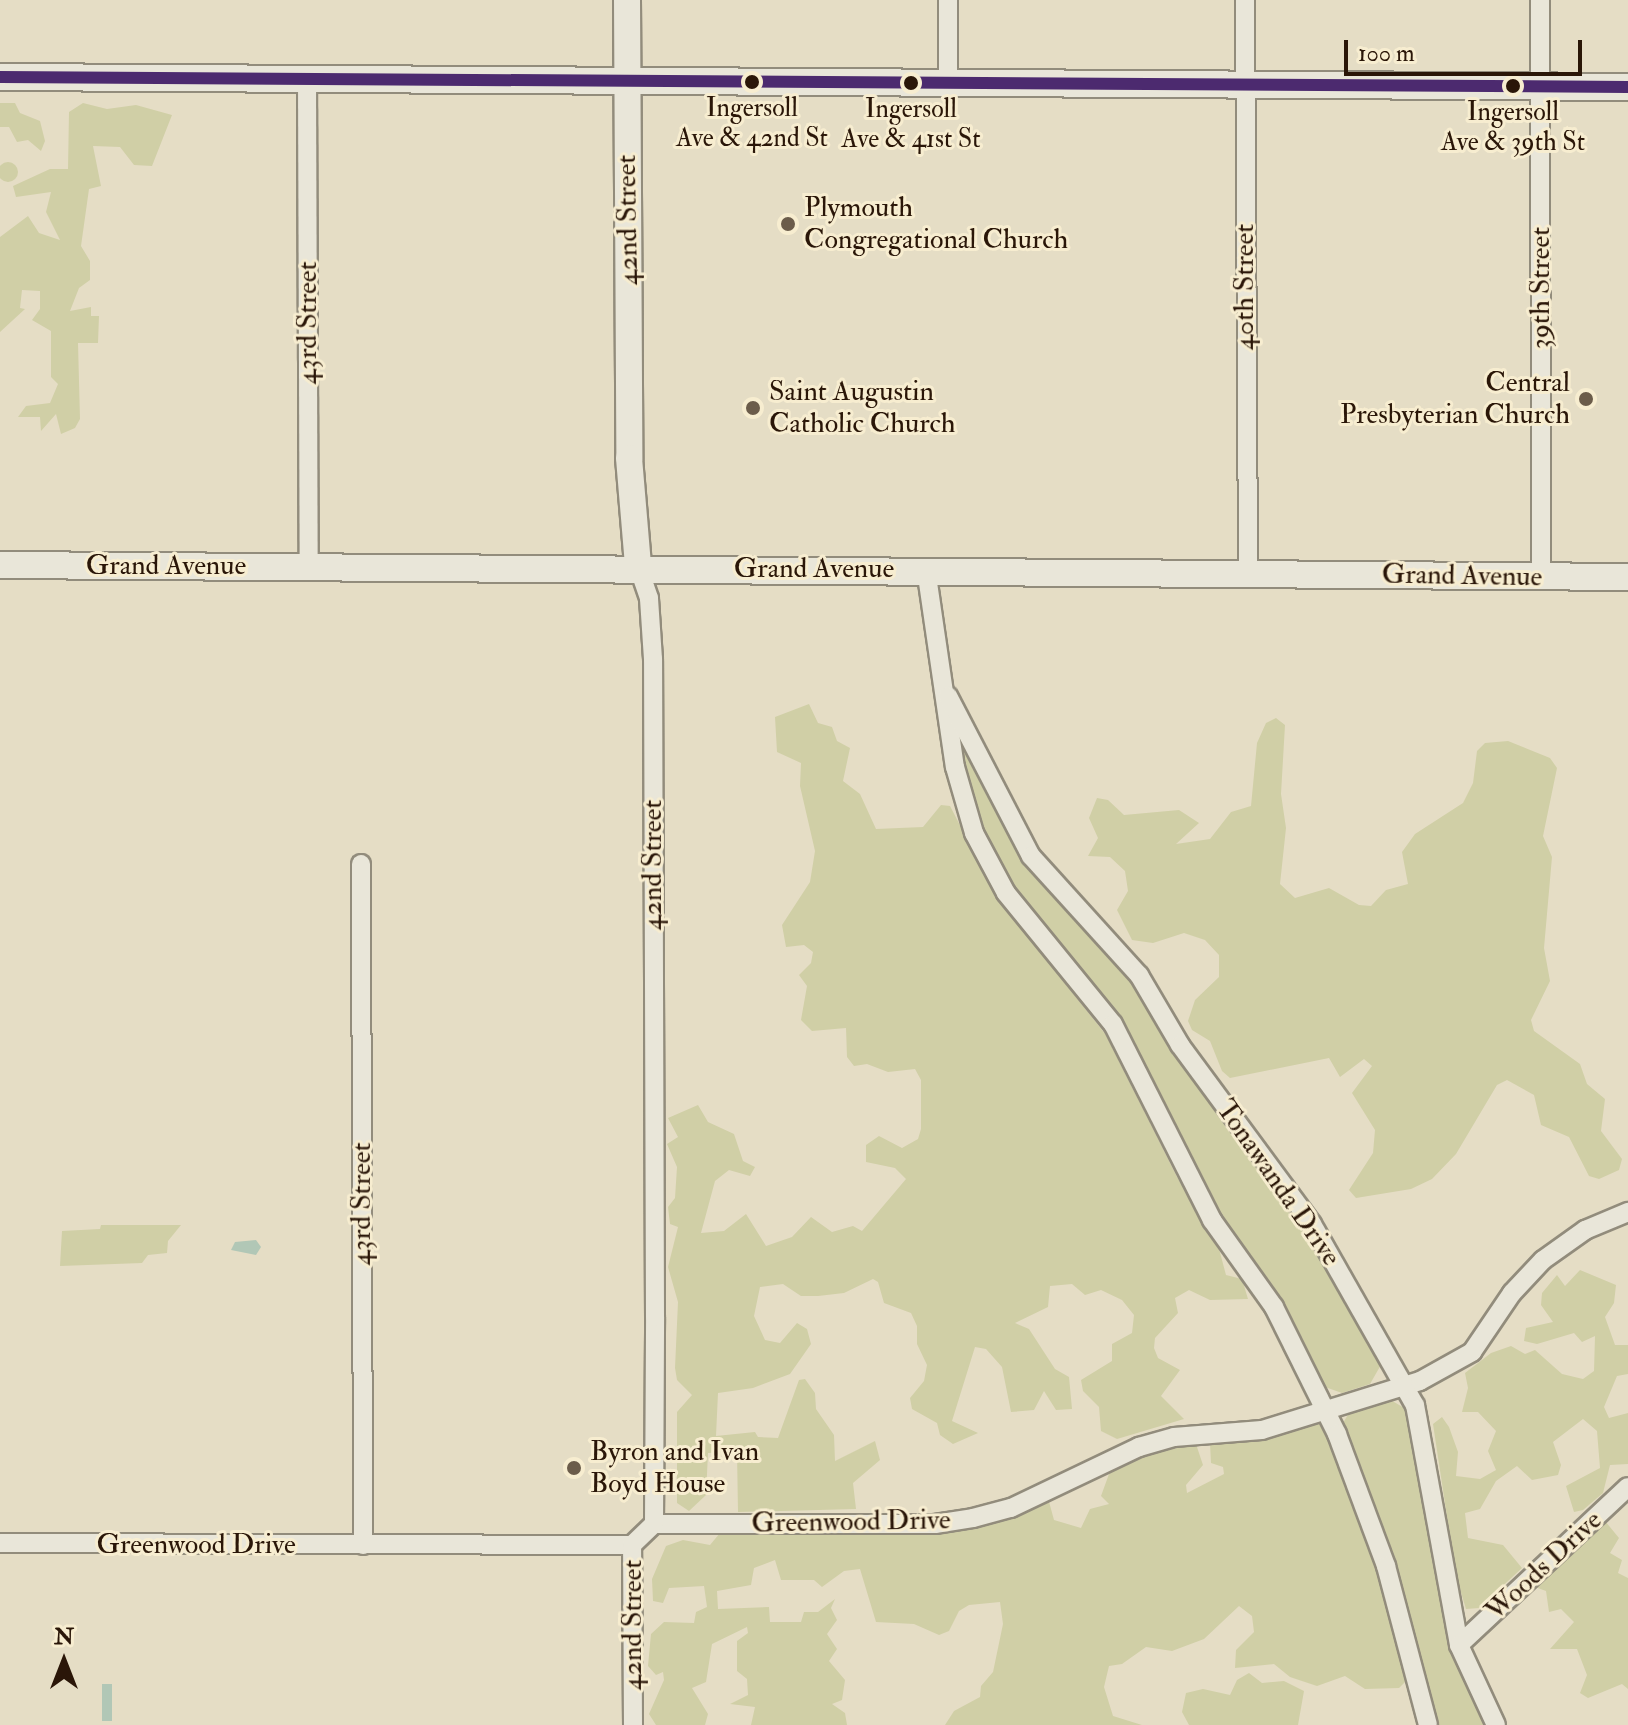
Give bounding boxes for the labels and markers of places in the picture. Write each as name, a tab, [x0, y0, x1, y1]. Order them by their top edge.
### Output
marker: Ingersoll Ave & 42nd St	[744, 74, 760, 90]
marker: Ingersoll Ave & 41st St	[903, 75, 919, 91]
marker: Ingersoll Ave & 39th St	[1505, 78, 1521, 94]
place label: Ingersoll Ave & 42nd St	[676, 93, 828, 154]
place label: Ingersoll Ave & 41st St	[841, 94, 981, 156]
place label: Ingersoll Ave & 39th St	[1441, 97, 1585, 158]
place label: Plymouth Congregational Church	[804, 191, 1068, 257]
marker: Plymouth Congregational Church	[779, 215, 797, 233]
place label: Central Presbyterian Church	[1340, 366, 1570, 432]
place label: Saint Augustin Catholic Church	[769, 375, 955, 441]
marker: Central Presbyterian Church	[1577, 390, 1595, 408]
marker: Saint Augustin Catholic Church	[744, 399, 762, 417]
place label: Byron and Ivan Boyd House	[590, 1435, 759, 1501]
marker: Byron and Ivan Boyd House	[565, 1459, 583, 1477]

